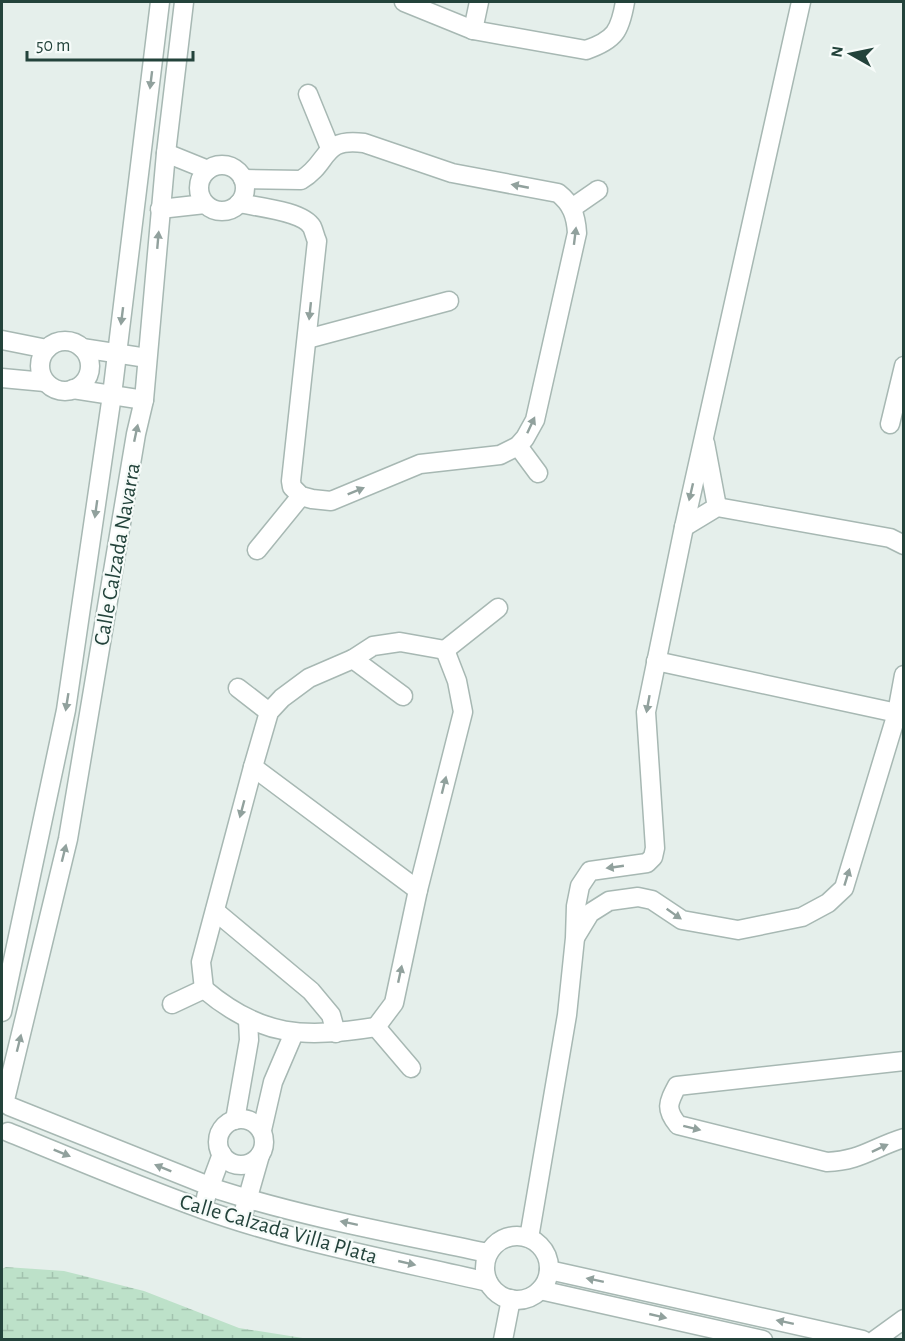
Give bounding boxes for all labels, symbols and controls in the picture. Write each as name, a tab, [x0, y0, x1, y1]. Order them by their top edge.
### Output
scale bar	[27, 24, 194, 62]
north arrow	[821, 24, 881, 84]
text: 50 m	[36, 37, 70, 55]
text: N	[828, 45, 846, 59]
one-way arrow	[146, 71, 155, 90]
one-way arrow	[511, 181, 530, 190]
one-way arrow	[571, 226, 580, 245]
one-way arrow	[153, 230, 163, 249]
one-way arrow	[305, 302, 315, 321]
one-way arrow	[118, 306, 127, 325]
one-way arrow	[527, 417, 536, 434]
one-way arrow	[132, 424, 141, 443]
street label: Calle Calzada Navarra	[90, 461, 144, 647]
one-way arrow	[686, 483, 696, 501]
one-way arrow	[348, 486, 366, 496]
one-way arrow	[91, 500, 100, 519]
one-way arrow	[63, 692, 72, 711]
one-way arrow	[643, 694, 652, 713]
one-way arrow	[440, 775, 450, 794]
one-way arrow	[236, 799, 246, 818]
one-way arrow	[60, 844, 70, 862]
one-way arrow	[605, 863, 624, 872]
one-way arrow	[843, 868, 852, 886]
one-way arrow	[665, 908, 681, 920]
one-way arrow	[395, 965, 405, 984]
one-way arrow	[14, 1034, 24, 1052]
one-way arrow	[683, 1124, 701, 1134]
one-way arrow	[872, 1143, 889, 1152]
one-way arrow	[53, 1149, 71, 1159]
one-way arrow	[153, 1163, 171, 1173]
street label: Calle Calzada Villa Plata	[178, 1190, 380, 1268]
one-way arrow	[340, 1218, 358, 1228]
one-way arrow	[398, 1259, 416, 1269]
one-way arrow	[586, 1275, 604, 1285]
one-way arrow	[649, 1312, 668, 1322]
one-way arrow	[776, 1317, 795, 1327]

